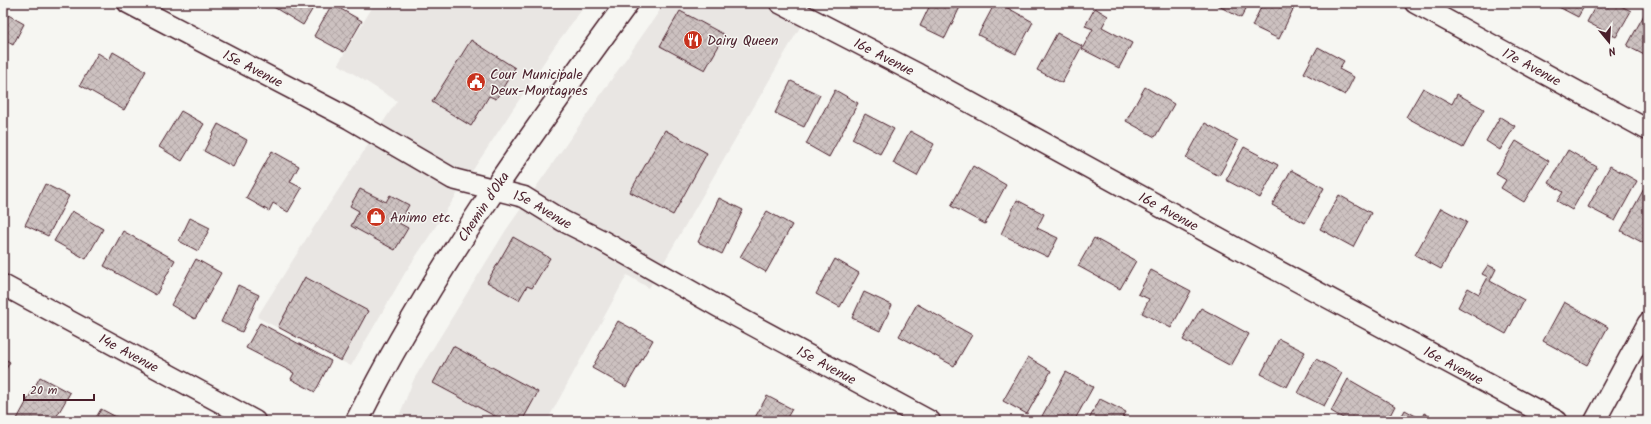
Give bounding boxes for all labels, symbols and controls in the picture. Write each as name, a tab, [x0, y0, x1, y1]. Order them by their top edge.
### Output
north arrow	[1589, 22, 1629, 62]
restaurant icon: Dairy Queen	[682, 29, 704, 51]
place label: Dairy Queen	[707, 30, 779, 52]
street label: 16e Avenue	[849, 33, 918, 82]
text: N	[1606, 41, 1618, 60]
street label: 17e Avenue	[1498, 43, 1565, 93]
street label: 15e Avenue	[219, 44, 287, 94]
place label: Cour Municipale Deux-Montagnes	[490, 64, 588, 102]
public building icon: Cour Municipale Deux-Montagnes	[465, 71, 487, 93]
street label: Chemin d'Oka	[452, 167, 515, 247]
street label: 15e Avenue	[511, 185, 576, 236]
street label: 16e Avenue	[1134, 187, 1203, 238]
shop icon: Animo etc.	[365, 206, 387, 228]
place label: Animo etc.	[390, 207, 454, 229]
street label: 14e Avenue	[94, 329, 163, 379]
street label: 15e Avenue	[792, 341, 860, 391]
street label: 16e Avenue	[1419, 341, 1488, 392]
scale bar	[24, 376, 94, 402]
text: 20 m	[30, 381, 58, 400]

